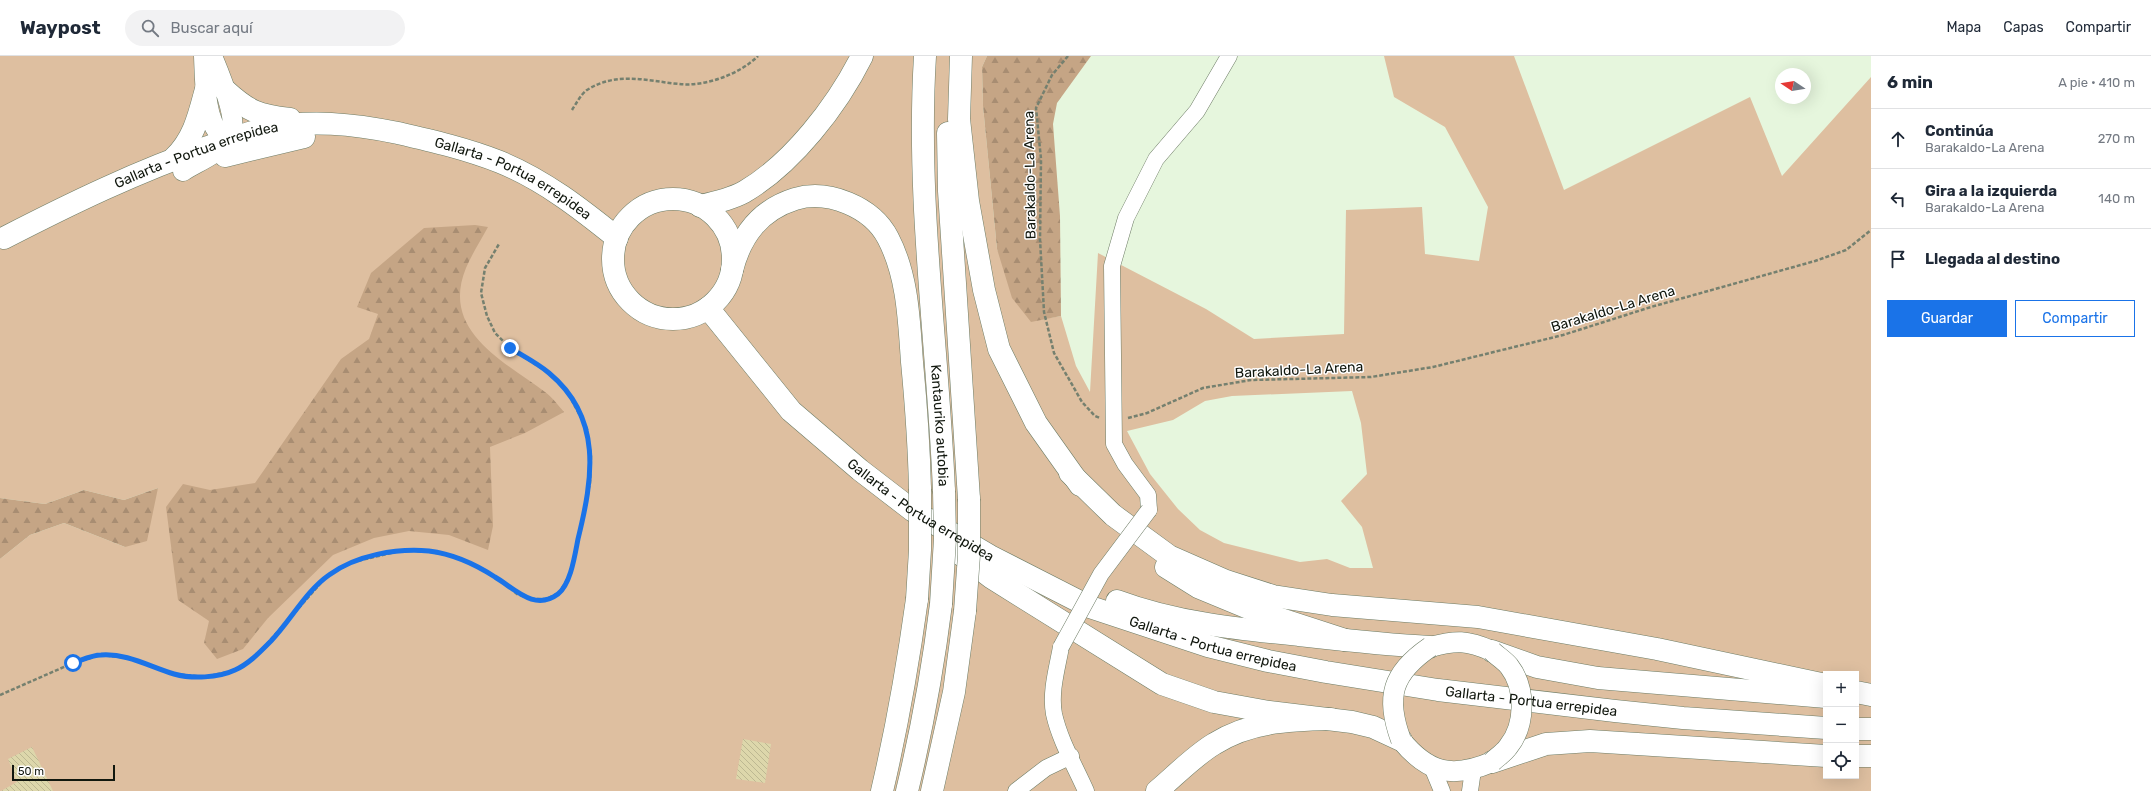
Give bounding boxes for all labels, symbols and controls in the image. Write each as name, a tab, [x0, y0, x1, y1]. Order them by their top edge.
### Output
search box	[125, 10, 405, 46]
text: Waypost	[20, 16, 101, 39]
icon: search	[139, 17, 161, 39]
text: Buscar aquí	[171, 19, 253, 37]
text: Mapa	[1946, 19, 1981, 36]
text: Capas	[2003, 19, 2044, 36]
text: Compartir	[2066, 19, 2131, 36]
north arrow	[1775, 68, 1811, 104]
text: 6 min	[1887, 72, 1933, 92]
text: A pie · 410 m	[2058, 75, 2135, 90]
street label: Barakaldo-La Arena	[1020, 111, 1040, 239]
street label: Gallarta - Portua errepidea	[111, 118, 280, 192]
text: Continúa	[1925, 122, 1994, 140]
icon: ahead	[1887, 128, 1909, 150]
text: 270 m	[2098, 131, 2135, 146]
street label: Gallarta - Portua errepidea	[433, 134, 595, 223]
text: Barakaldo-La Arena	[1925, 140, 2044, 155]
text: Gira a la izquierda	[1925, 182, 2057, 200]
icon: left	[1887, 188, 1909, 210]
text: 140 m	[2098, 191, 2135, 206]
text: Barakaldo-La Arena	[1925, 200, 2044, 215]
icon: arrive	[1887, 248, 1909, 270]
text: Llegada al destino	[1925, 250, 2060, 268]
street label: Barakaldo-La Arena	[1549, 282, 1677, 336]
button: Guardar	[1887, 300, 2007, 337]
button: Compartir	[2015, 300, 2135, 337]
route end	[501, 339, 519, 357]
street label: Barakaldo-La Arena	[1234, 358, 1364, 382]
street label: Kantauriko autobia	[927, 364, 952, 487]
street label: Gallarta - Portua errepidea	[844, 455, 997, 565]
street label: Gallarta - Portua errepidea	[1127, 612, 1298, 675]
route start	[64, 654, 82, 672]
map controls	[1823, 671, 1859, 779]
button: +	[1823, 671, 1859, 707]
street label: Gallarta - Portua errepidea	[1444, 682, 1618, 720]
button: −	[1823, 707, 1859, 743]
button: locate	[1823, 743, 1859, 779]
scale bar	[12, 763, 115, 782]
text: 50 m	[18, 765, 44, 778]

